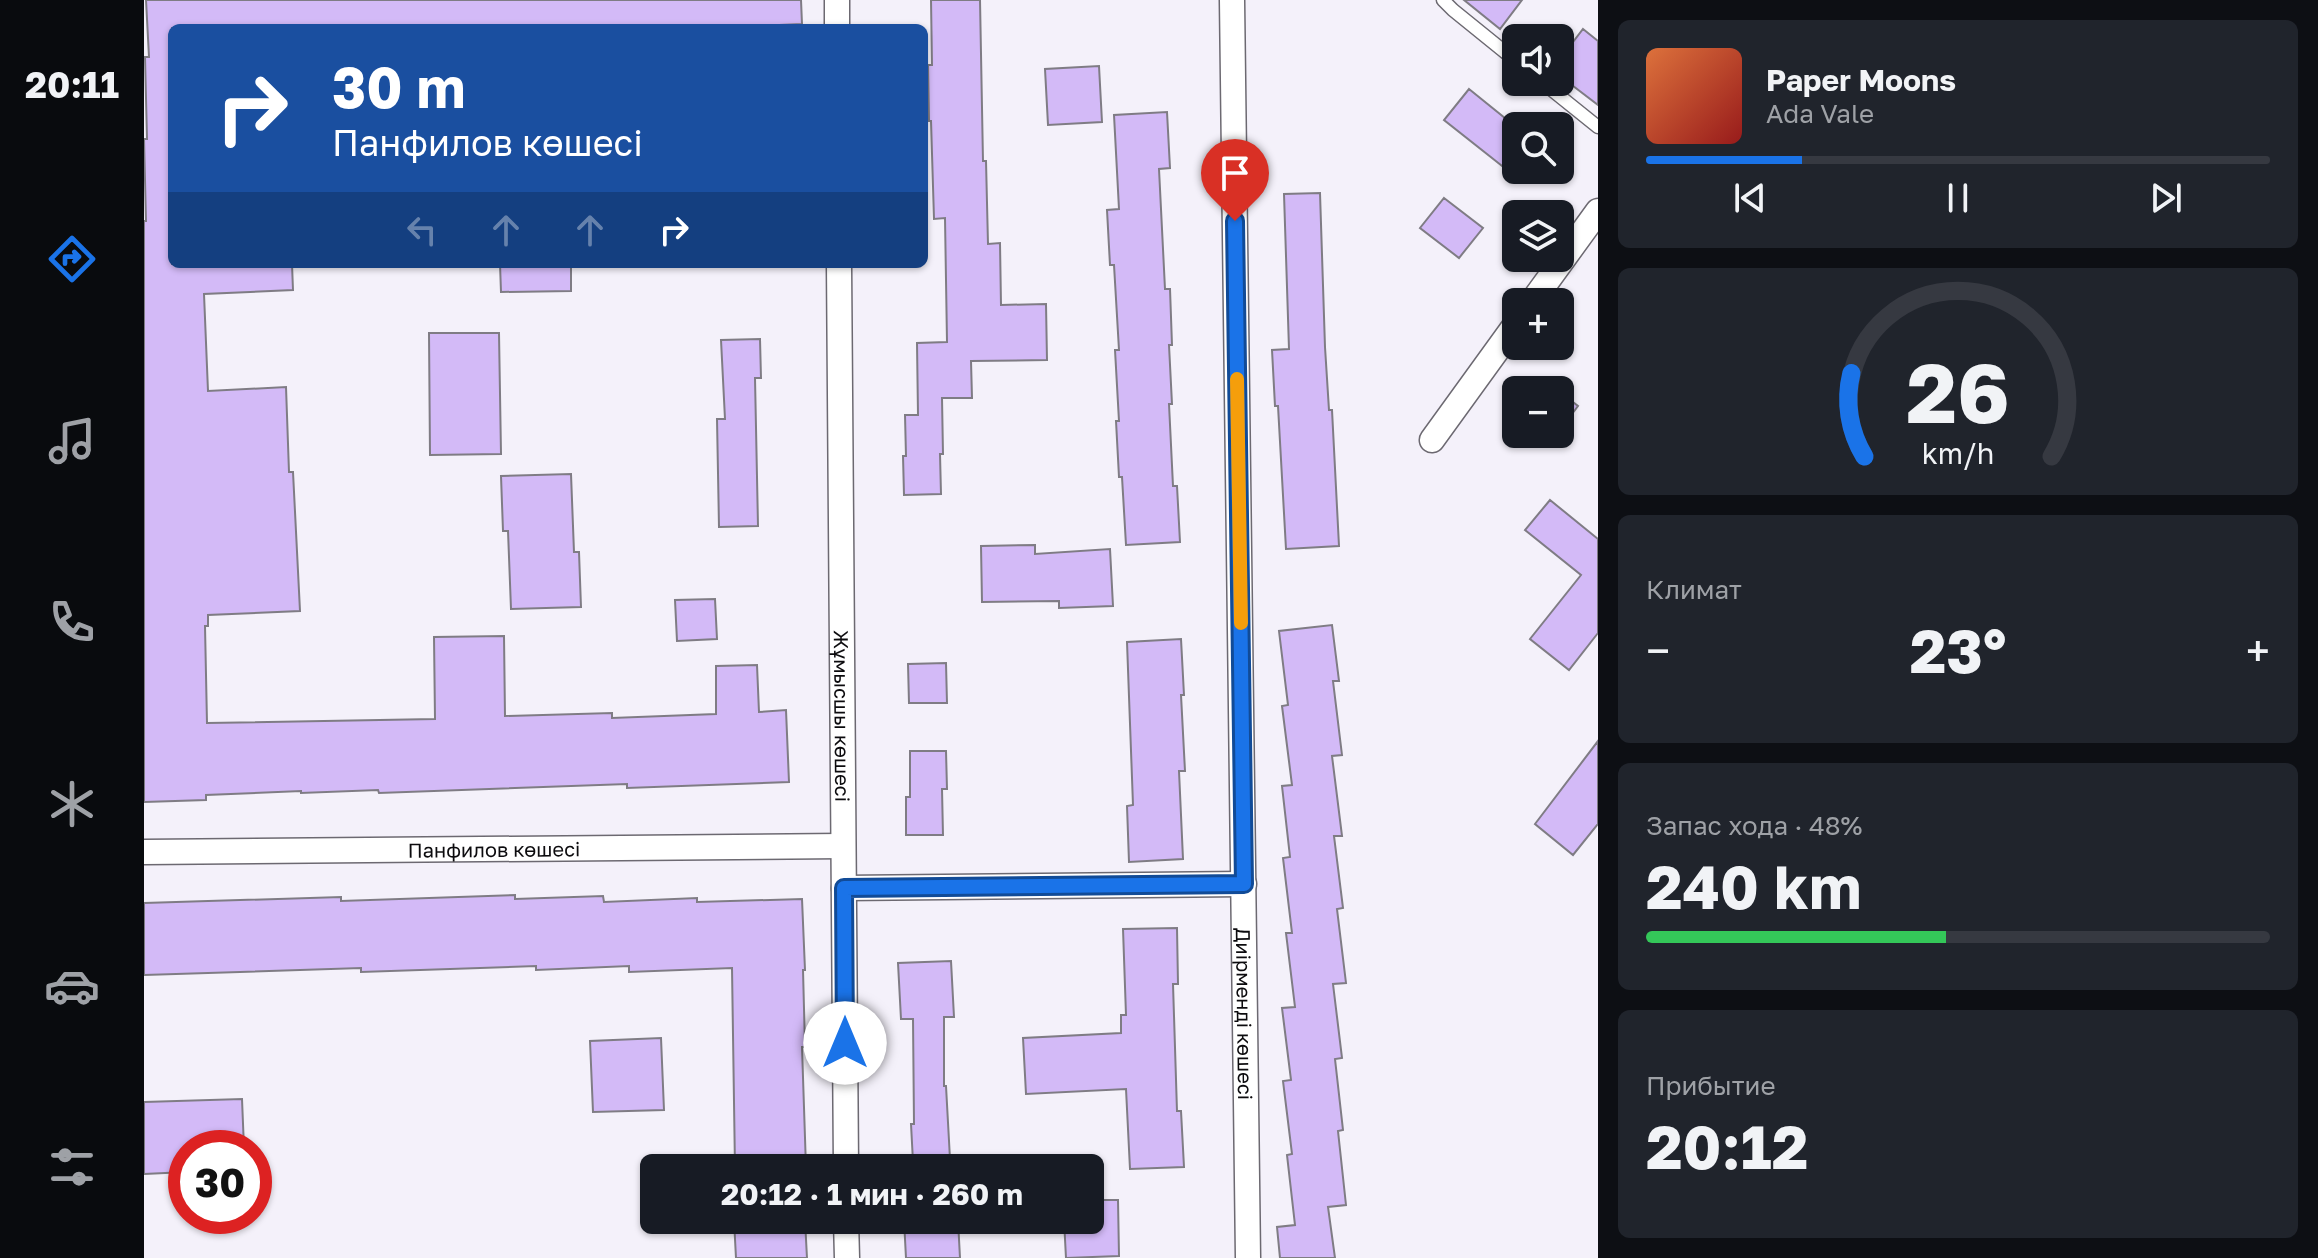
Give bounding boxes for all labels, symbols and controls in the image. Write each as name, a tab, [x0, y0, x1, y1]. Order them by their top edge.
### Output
map controls	[1502, 24, 1574, 448]
button: sound	[1502, 24, 1574, 96]
text: 30 m	[332, 53, 466, 120]
icon: right	[200, 56, 304, 160]
text: Paper Moons	[1766, 62, 1956, 98]
text: 20:11	[25, 63, 119, 106]
text: Ada Vale	[1766, 98, 1874, 129]
button: search	[1502, 112, 1574, 184]
text: Панфилов көшесі	[332, 121, 643, 164]
pin	[1201, 139, 1269, 221]
icon: arrive	[1213, 151, 1257, 195]
icon: previous	[1728, 176, 1772, 220]
icon: pause	[1936, 176, 1980, 220]
icon: next	[2144, 176, 2188, 220]
button: layers	[1502, 200, 1574, 272]
icon: left	[400, 208, 444, 252]
icon: ahead	[484, 208, 528, 252]
icon: ahead	[568, 208, 612, 252]
icon: right	[652, 208, 696, 252]
icon: directions	[44, 231, 100, 287]
button: +	[1502, 288, 1574, 360]
text: 26	[1906, 341, 2010, 441]
button: −	[1502, 376, 1574, 448]
icon: music	[44, 413, 100, 469]
text: km/h	[1922, 437, 1994, 471]
text: Климат	[1646, 574, 1742, 605]
icon: phone	[44, 594, 100, 650]
text: 23°	[1910, 614, 2006, 686]
text: −	[1646, 624, 1670, 677]
text: +	[2246, 624, 2270, 677]
street label: Жұмысшы көшесі	[829, 630, 855, 802]
icon: climate	[44, 776, 100, 832]
text: Запас хода · 48%	[1646, 810, 1862, 841]
street label: Панфилов көшесі	[408, 836, 580, 862]
text: 240 km	[1646, 850, 1861, 922]
street label: Диірменді көшесі	[1232, 928, 1258, 1100]
icon: car	[44, 958, 100, 1014]
position arrow	[803, 1001, 887, 1085]
text: Прибытие	[1646, 1070, 1775, 1101]
text: 20:12	[1646, 1110, 1808, 1182]
speed limit sign: 30	[168, 1130, 272, 1234]
icon: filters	[44, 1139, 100, 1195]
text: 20:12 · 1 мин · 260 m	[721, 1176, 1023, 1212]

